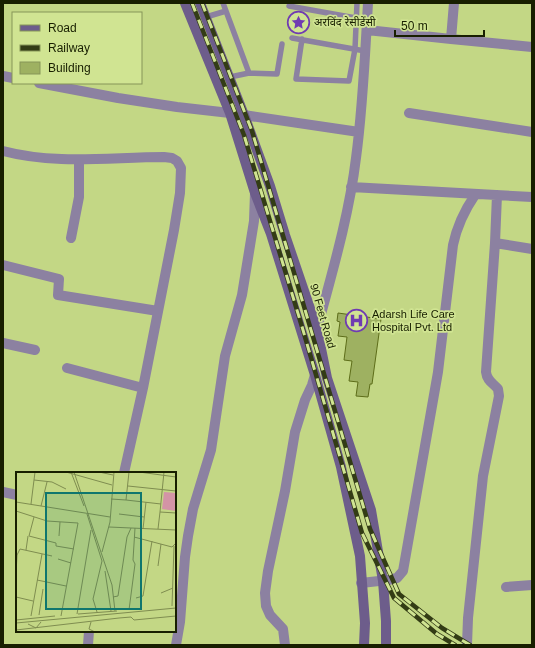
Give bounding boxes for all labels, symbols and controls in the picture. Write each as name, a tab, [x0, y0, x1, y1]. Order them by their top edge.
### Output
place icon: अरविंद रेसीडेंसी	[285, 9, 311, 35]
legend	[12, 12, 142, 84]
scale bar	[395, 12, 484, 38]
place label: अरविंद रेसीडेंसी	[314, 16, 376, 28]
text: 50 m	[401, 19, 428, 33]
text: Road	[48, 21, 77, 35]
text: Railway	[48, 41, 90, 55]
text: Building	[48, 61, 91, 75]
street label: 90 Feet Road	[308, 282, 338, 350]
hospital icon: Adarsh Life Care Hospital Pvt. Ltd	[344, 307, 370, 333]
place label: Adarsh Life Care Hospital Pvt. Ltd	[372, 308, 455, 333]
inset map	[16, 472, 176, 632]

